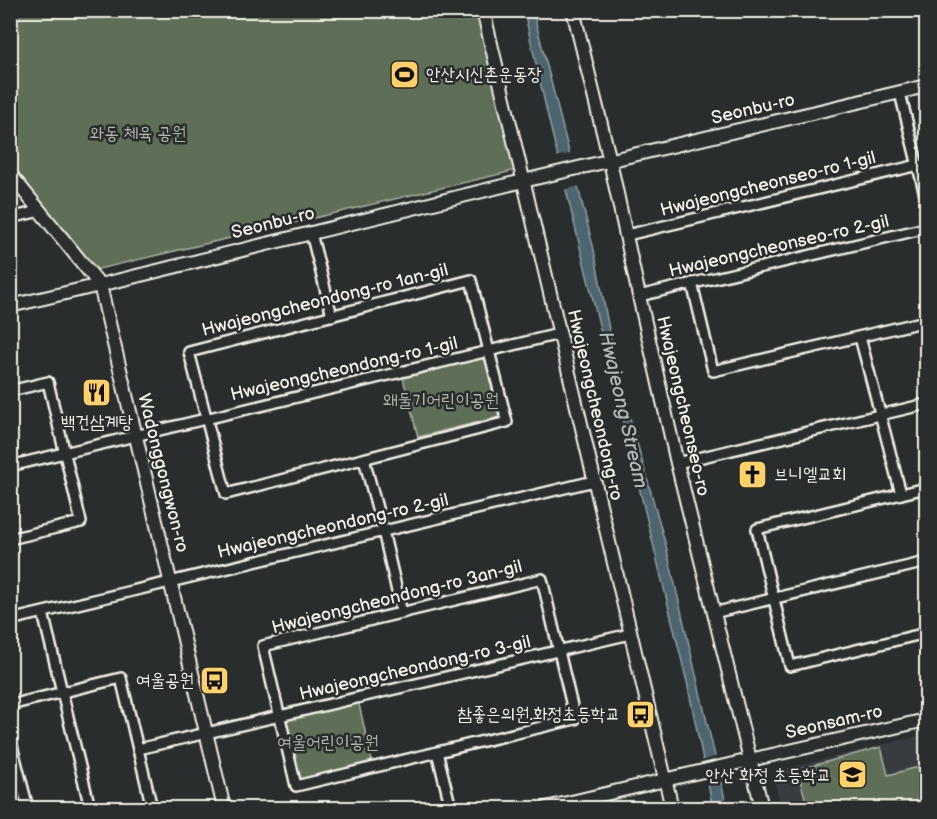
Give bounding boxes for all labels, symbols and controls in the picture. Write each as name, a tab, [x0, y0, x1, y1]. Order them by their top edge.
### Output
sports icon: 안산시신촌운동장	[389, 58, 421, 90]
place label: 안산시신촌운동장	[426, 64, 542, 85]
street label: Seonbu-ro	[709, 89, 797, 129]
park label: 와동 체육 공원	[90, 123, 186, 144]
street label: Hwajeongcheonseo-ro 1-gil	[658, 147, 878, 221]
street label: Seonbu-ro	[229, 203, 317, 243]
street label: Hwajeongcheonseo-ro 2-gil	[667, 210, 891, 282]
street label: Hwajeongcheondong-ro 1an-gil	[200, 259, 450, 341]
street label: Hwajeongcheondong-ro	[563, 307, 627, 503]
street label: Hwajeongcheonseo-ro	[652, 314, 714, 498]
water label: Hwajeong Stream	[593, 329, 653, 491]
street label: Hwajeongcheondong-ro 1-gil	[228, 333, 460, 405]
restaurant icon: 백건삼계탕	[81, 377, 113, 409]
park label: 왜둘기어린이공원	[383, 390, 499, 411]
street label: Wadonggongwon-ro	[133, 391, 193, 555]
place label: 백건삼계탕	[61, 412, 134, 433]
church icon: 브니엘교회	[737, 458, 769, 490]
place label: 브니엘교회	[774, 464, 846, 485]
street label: Hwajeongcheondong-ro 2-gil	[215, 489, 451, 563]
street label: Hwajeongcheondong-ro 3an-gil	[270, 556, 524, 638]
street label: Hwajeongcheondong-ro 3-gil	[297, 631, 533, 705]
bus stop icon: 여울공원	[199, 664, 231, 696]
place label: 여울공원	[136, 670, 194, 691]
bus stop icon: 참좋은의원.화정초등학교	[625, 698, 657, 730]
street label: Seonsam-ro	[783, 701, 885, 743]
place label: 참좋은의원.화정초등학교	[457, 704, 620, 725]
park label: 여울어린이공원	[277, 732, 379, 753]
school or university icon: 안산 화정 초등학교	[836, 759, 868, 791]
place label: 안산 화정 초등학교	[705, 765, 831, 786]

